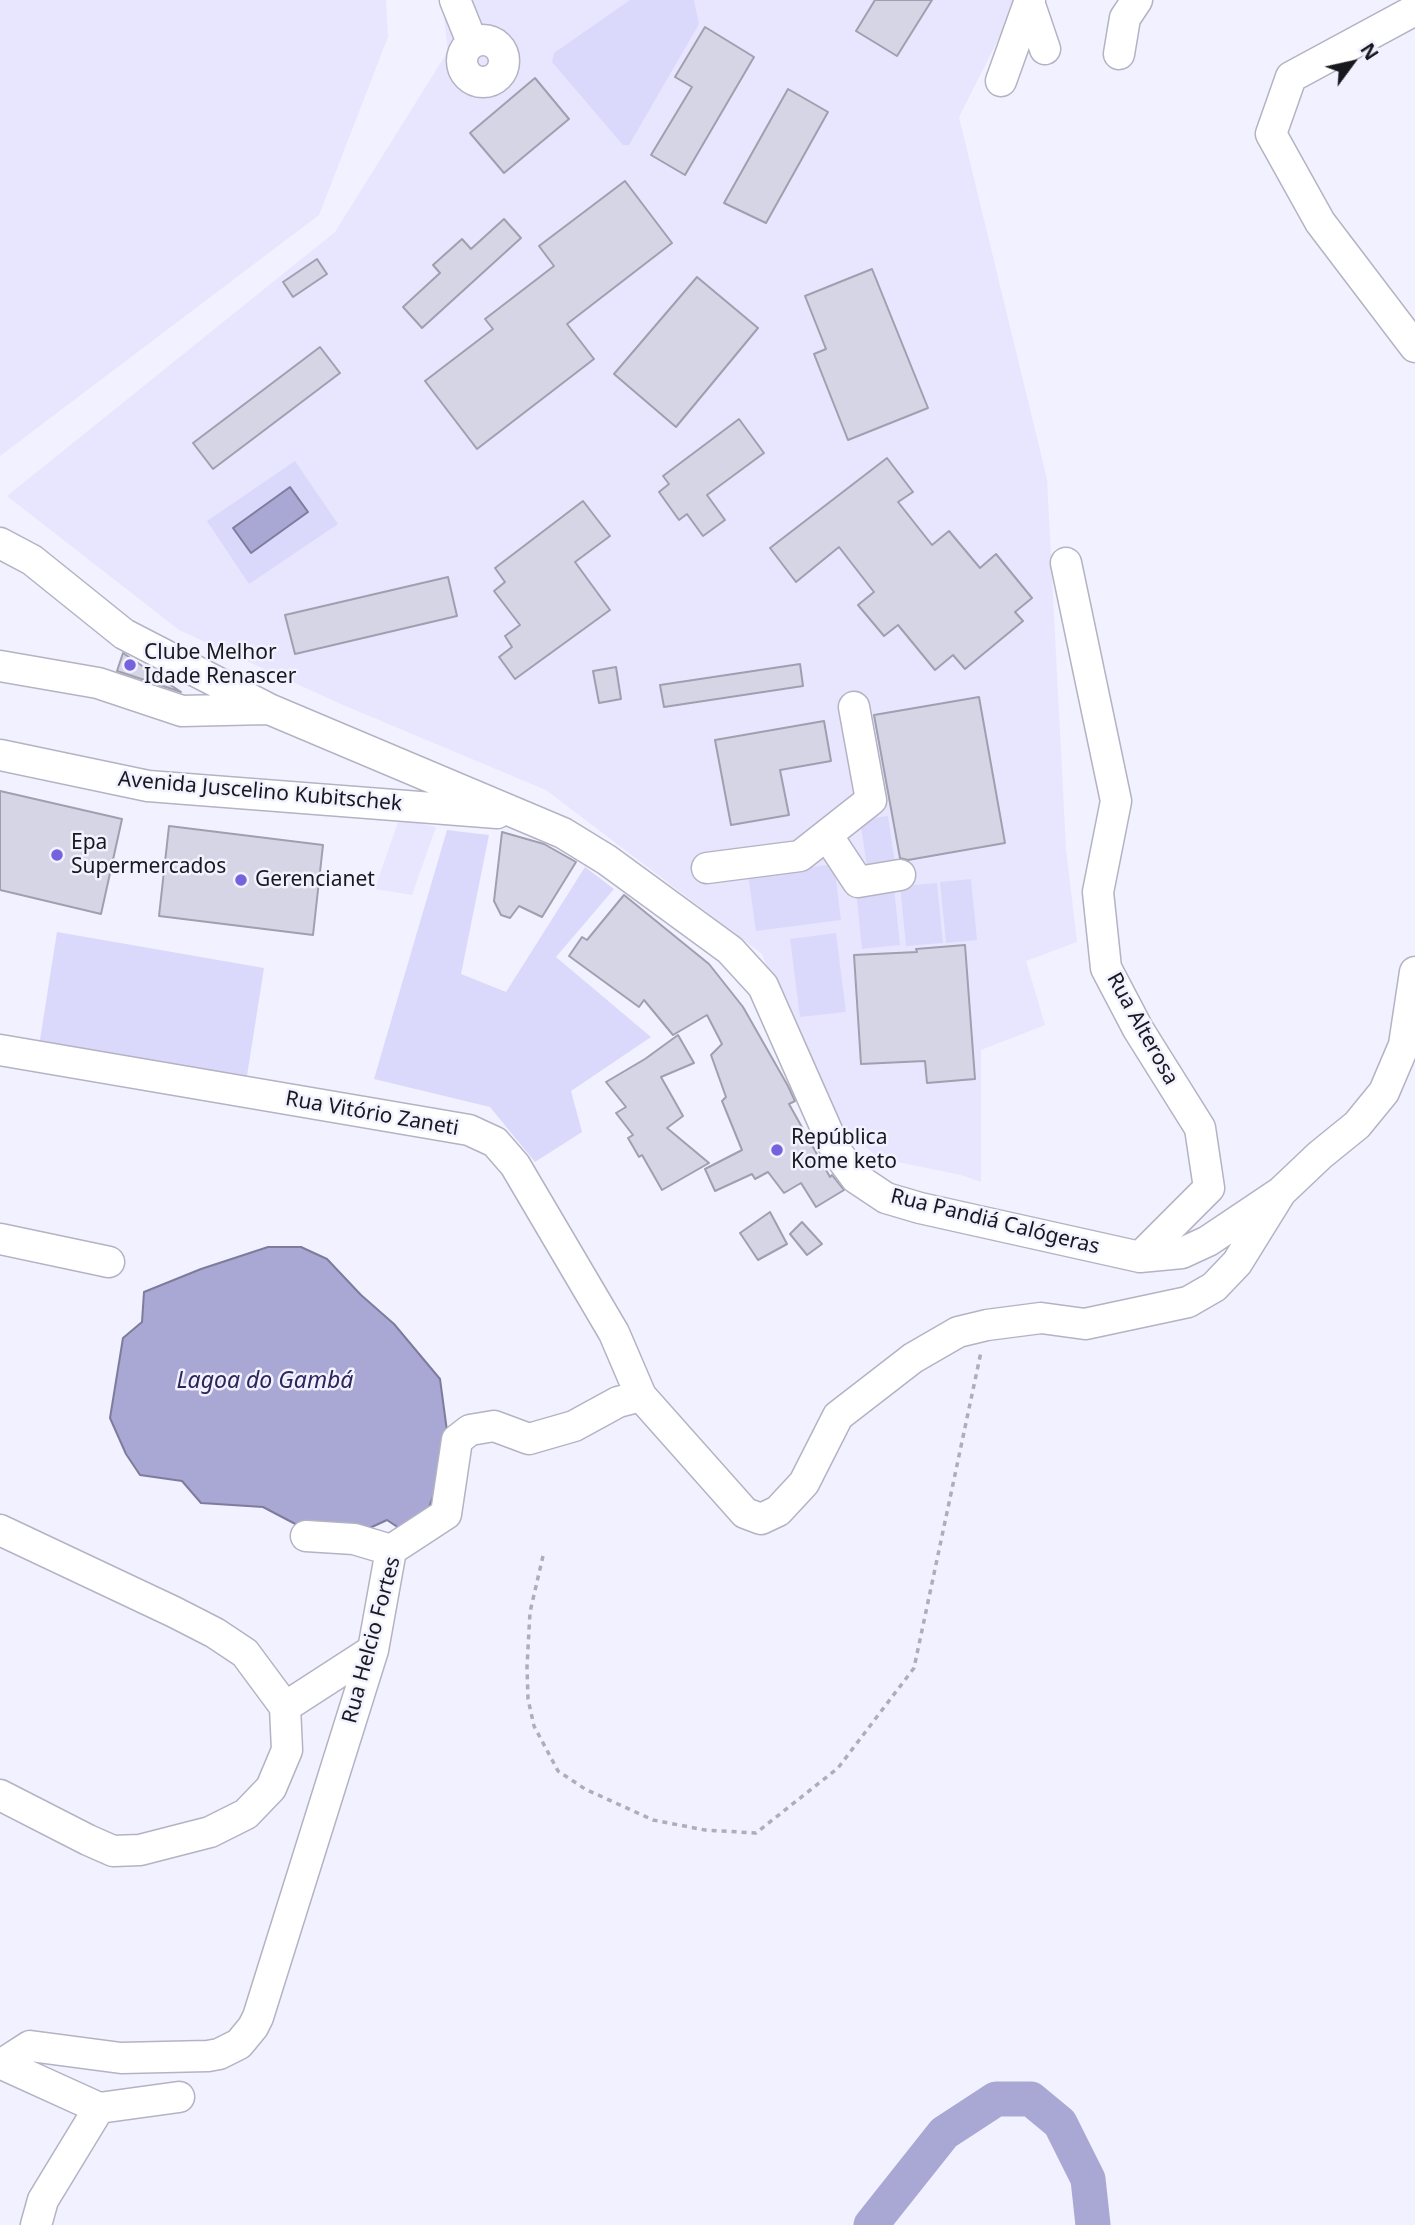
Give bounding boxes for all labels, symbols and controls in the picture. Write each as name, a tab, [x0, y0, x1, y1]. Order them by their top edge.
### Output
north arrow	[1317, 28, 1387, 98]
text: N	[1354, 38, 1385, 65]
place label: Clube Melhor Idade Renascer	[144, 640, 296, 690]
marker: Clube Melhor Idade Renascer	[122, 657, 138, 673]
street label: Avenida Juscelino Kubitschek	[117, 767, 403, 817]
place label: Epa Supermercados	[71, 830, 226, 880]
marker: Epa Supermercados	[49, 847, 65, 863]
place label: Gerencianet	[255, 867, 375, 893]
marker: Gerencianet	[233, 872, 249, 888]
street label: Rua Alterosa	[1101, 969, 1183, 1089]
street label: Rua Vitório Zaneti	[283, 1086, 461, 1142]
place label: República Kome keto	[791, 1125, 897, 1175]
marker: República Kome keto	[769, 1142, 785, 1158]
street label: Rua Pandiá Calógeras	[888, 1184, 1102, 1260]
water label: Lagoa do Gambá	[177, 1367, 353, 1395]
street label: Rua Helcio Fortes	[338, 1554, 406, 1726]

